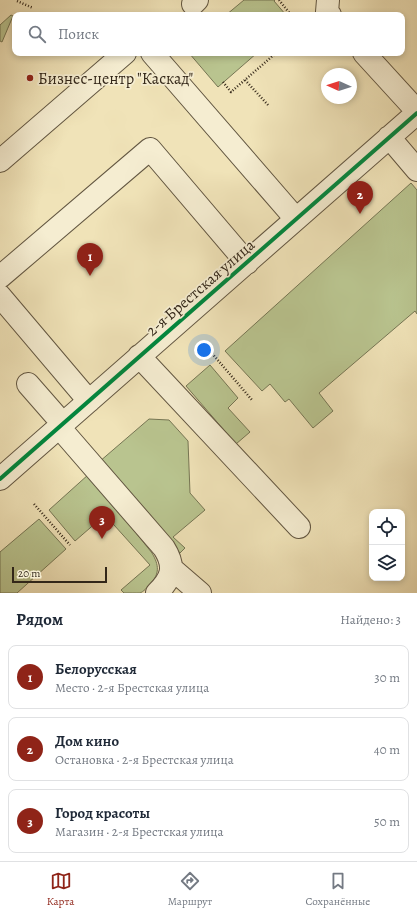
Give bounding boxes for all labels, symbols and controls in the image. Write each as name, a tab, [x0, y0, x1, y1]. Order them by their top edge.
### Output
search box	[12, 12, 405, 56]
icon: search	[26, 23, 48, 45]
text: Поиск	[58, 24, 99, 44]
place label: Бизнес-центр "Каскад"	[38, 68, 193, 90]
north arrow	[321, 68, 357, 104]
marker: Бизнес-центр "Каскад"	[25, 73, 35, 83]
pin: 2	[347, 181, 373, 214]
street label: 2-я Брестская улица	[142, 234, 260, 341]
pin: 1	[77, 243, 103, 276]
your location	[194, 340, 214, 360]
pin: 3	[89, 506, 115, 539]
map controls	[369, 509, 405, 581]
button: locate	[369, 509, 405, 545]
button: layers	[369, 545, 405, 581]
scale bar	[12, 565, 107, 584]
text: 20 m	[18, 566, 40, 581]
text: Рядом	[16, 608, 63, 631]
text: Найдено: 3	[340, 611, 401, 628]
text: Белорусская	[55, 659, 137, 679]
text: 1	[28, 669, 32, 686]
text: 30 m	[374, 669, 400, 686]
text: Место · 2-я Брестская улица	[55, 679, 209, 696]
text: Дом кино	[55, 731, 119, 751]
text: 2	[27, 741, 33, 758]
text: 40 m	[374, 741, 400, 758]
text: Остановка · 2-я Брестская улица	[55, 751, 234, 768]
text: Город красоты	[55, 803, 150, 823]
text: 3	[27, 813, 33, 830]
text: 50 m	[374, 813, 400, 830]
text: Магазин · 2-я Брестская улица	[55, 823, 224, 840]
tab: Карта	[47, 870, 74, 909]
tab: Маршрут	[168, 870, 212, 909]
tab: Сохранённые	[305, 870, 370, 909]

